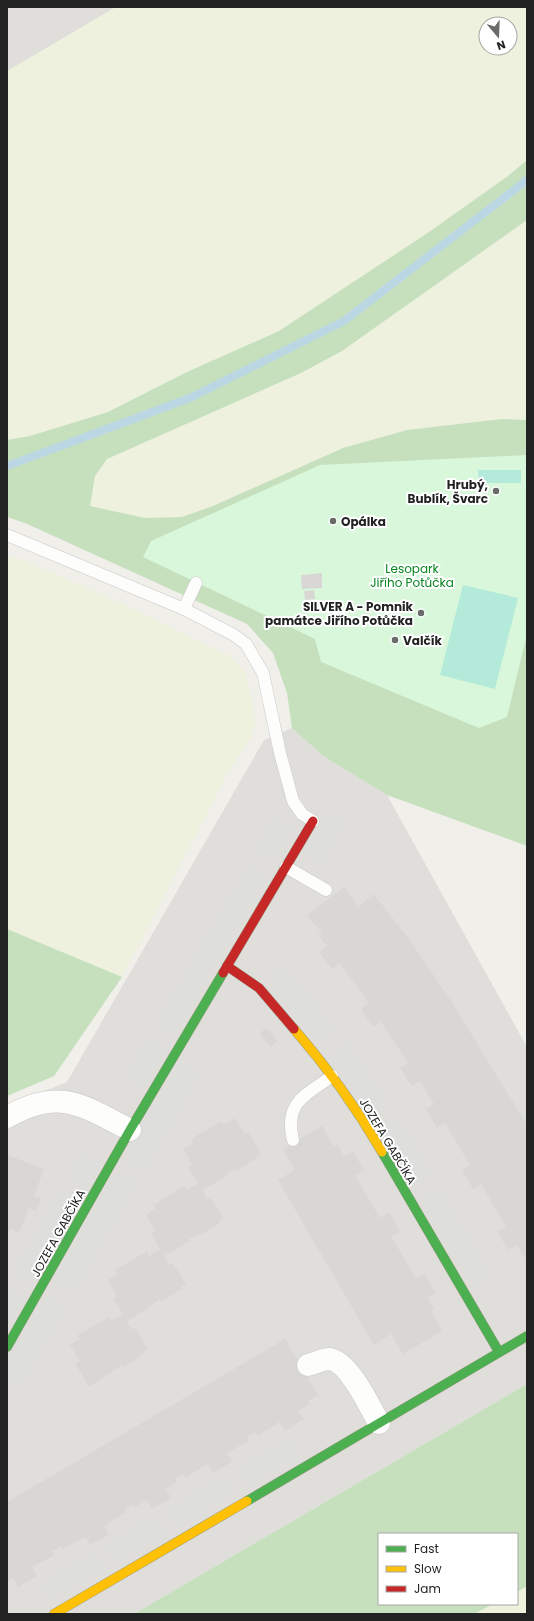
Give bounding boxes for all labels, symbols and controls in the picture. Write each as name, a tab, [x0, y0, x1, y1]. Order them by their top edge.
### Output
north arrow	[478, 16, 518, 56]
text: N	[495, 37, 508, 54]
place label: Hrubý, Bublík, Švarc	[408, 476, 488, 507]
marker: Hrubý, Bublík, Švarc	[491, 486, 501, 496]
place label: Opálka	[341, 513, 386, 530]
marker: Opálka	[328, 516, 338, 526]
park label: Lesopark Jiřího Potůčka	[370, 560, 454, 591]
place label: SILVER A - Pomnik památce Jiřího Potůčka	[265, 598, 414, 629]
marker: SILVER A - Pomnik památce Jiřího Potůčka	[416, 608, 426, 618]
place label: Valčík	[403, 632, 443, 649]
marker: Valčík	[390, 635, 400, 645]
street label: JOZEFA GABČÍKA	[355, 1095, 421, 1187]
street label: JOZEFA GABČÍKA	[27, 1186, 89, 1280]
legend	[378, 1533, 518, 1605]
text: Fast	[414, 1540, 439, 1557]
text: Slow	[414, 1560, 442, 1577]
text: Jam	[414, 1580, 441, 1597]

